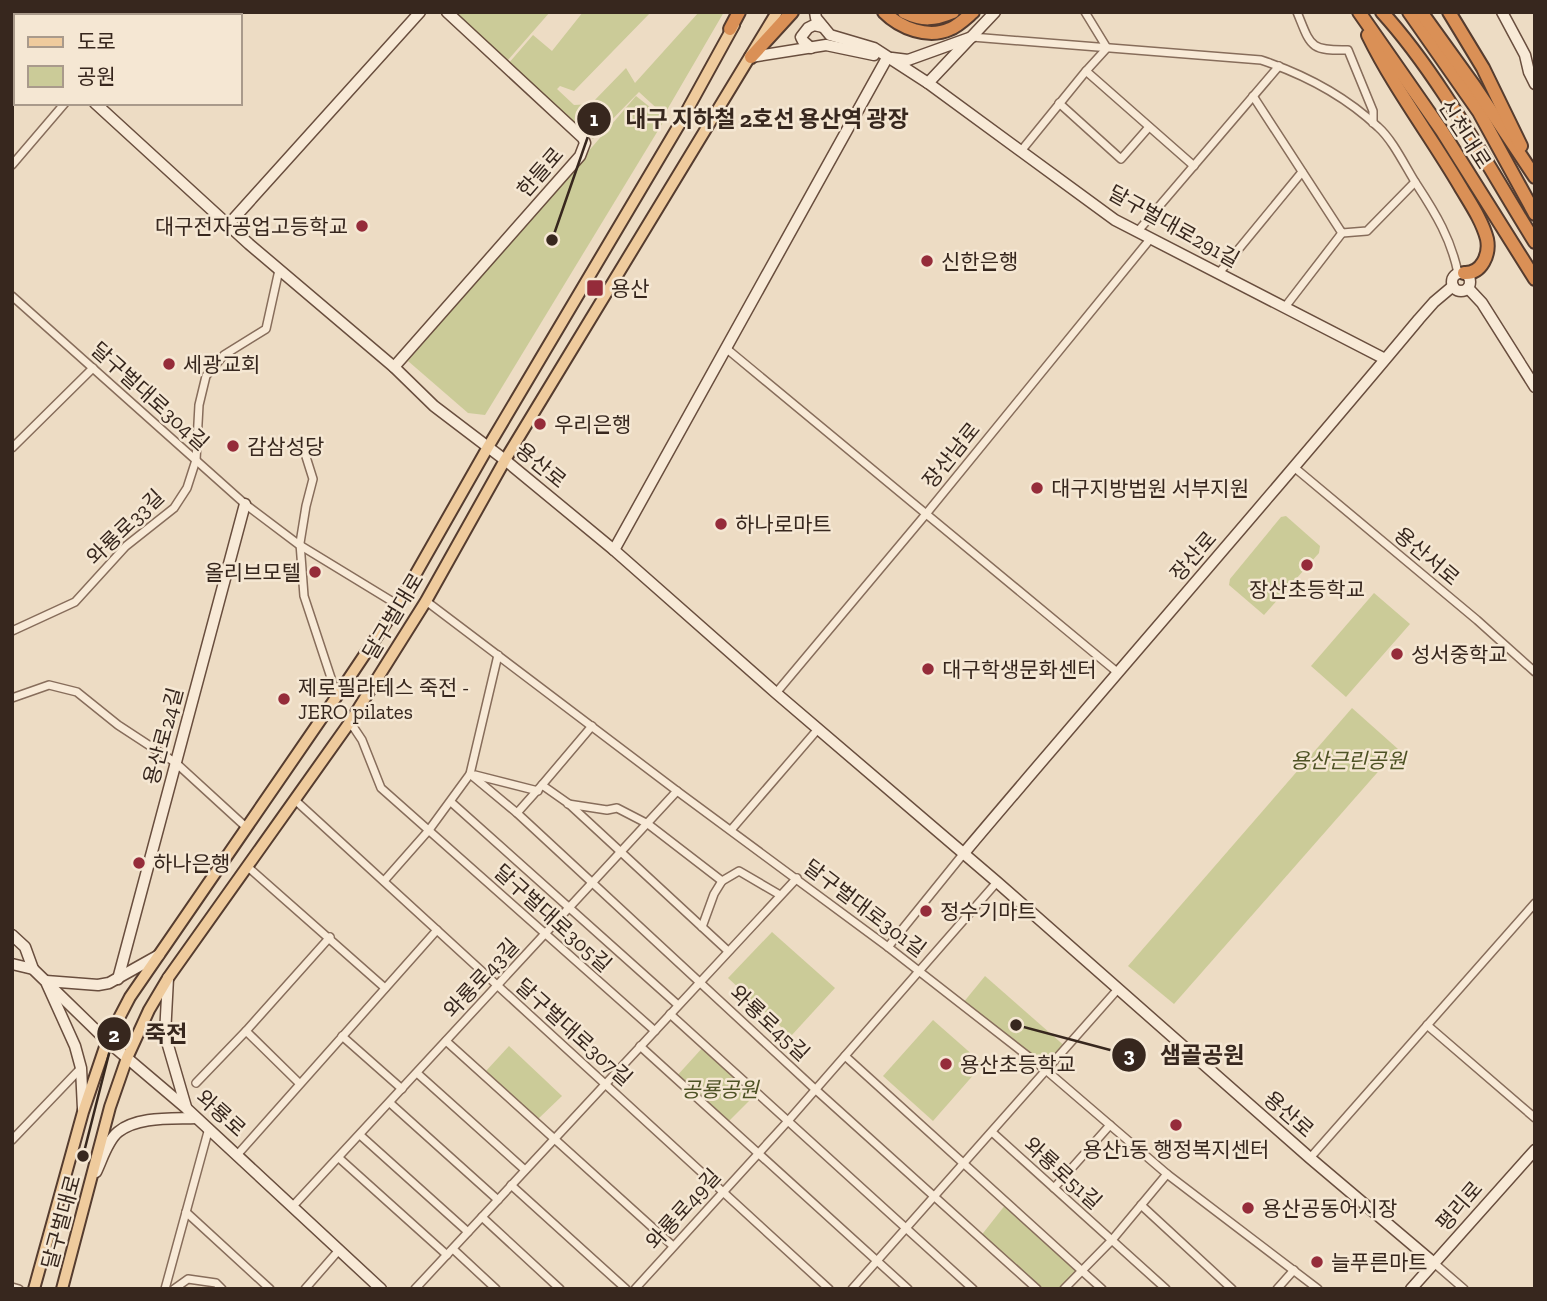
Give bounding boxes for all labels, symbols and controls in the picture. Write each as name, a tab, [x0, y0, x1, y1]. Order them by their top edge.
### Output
legend	[14, 14, 242, 105]
text: 도로	[77, 29, 116, 54]
text: 공원	[77, 64, 116, 89]
street label: 신천대로	[1433, 95, 1497, 173]
callout: 대구 지하철 2호선 용산역 광장	[576, 97, 923, 141]
text: 대구 지하철 2호선 용산역 광장	[625, 105, 909, 133]
text: 1	[590, 106, 599, 131]
street label: 한들로	[512, 142, 568, 202]
street label: 달구벌대로291길	[1104, 180, 1244, 272]
place label: 대구전자공업고등학교	[155, 214, 348, 239]
marker: 대구전자공업고등학교	[354, 218, 370, 234]
place label: 신한은행	[941, 249, 1018, 274]
marker: 신한은행	[919, 253, 935, 269]
place label: 용산	[611, 276, 650, 301]
marker: 용산	[585, 278, 605, 298]
street label: 달구벌대로304길	[86, 337, 214, 455]
place label: 세광교회	[183, 352, 260, 377]
marker: 세광교회	[161, 356, 177, 372]
place label: 우리은행	[554, 412, 631, 437]
marker: 우리은행	[532, 416, 548, 432]
street label: 장산남로	[917, 417, 985, 493]
place label: 감삼성당	[247, 434, 324, 459]
street label: 용산로	[511, 437, 571, 493]
marker: 감삼성당	[225, 438, 241, 454]
place label: 대구지방법원 서부지원	[1051, 476, 1249, 501]
marker: 대구지방법원 서부지원	[1029, 480, 1045, 496]
street label: 와룡로33길	[81, 484, 169, 570]
place label: 하나로마트	[735, 512, 832, 537]
marker: 하나로마트	[713, 516, 729, 532]
street label: 용산서로	[1389, 522, 1465, 590]
street label: 장산로	[1165, 526, 1221, 586]
marker: 장산초등학교	[1299, 557, 1315, 573]
place label: 올리브모텔	[204, 560, 301, 585]
marker: 올리브모텔	[307, 564, 323, 580]
street label: 달구벌대로	[357, 568, 429, 664]
place label: 장산초등학교	[1249, 577, 1365, 602]
place label: 성서중학교	[1411, 642, 1508, 667]
marker: 성서중학교	[1389, 646, 1405, 662]
place label: 대구학생문화센터	[942, 657, 1097, 682]
marker: 대구학생문화센터	[920, 661, 936, 677]
place label: 제로필라테스 죽전 - JERO pilates	[298, 675, 469, 724]
street label: 용산로24길	[138, 685, 188, 787]
marker: 제로필라테스 죽전 - JERO pilates	[276, 691, 292, 707]
park label: 용산근린공원	[1290, 748, 1408, 773]
place label: 하나은행	[153, 851, 230, 876]
street label: 달구벌대로301길	[799, 854, 931, 962]
marker: 하나은행	[131, 855, 147, 871]
street label: 달구벌대로305길	[489, 859, 617, 977]
place label: 정수기마트	[940, 899, 1037, 924]
marker: 정수기마트	[918, 903, 934, 919]
street label: 와룡로43길	[438, 933, 524, 1023]
street label: 달구벌대로307길	[511, 973, 637, 1091]
street label: 와룡로45길	[725, 980, 815, 1066]
callout: 죽전	[96, 1012, 201, 1056]
text: 죽전	[145, 1020, 187, 1048]
text: 2	[108, 1022, 120, 1047]
callout: 샘골공원	[1111, 1033, 1259, 1077]
text: 샘골공원	[1160, 1041, 1244, 1069]
text: 3	[1123, 1042, 1135, 1067]
place label: 용산초등학교	[960, 1052, 1076, 1077]
marker: 용산초등학교	[938, 1056, 954, 1072]
park label: 공룡공원	[681, 1077, 760, 1102]
street label: 와룡로	[191, 1084, 251, 1142]
street label: 용산로	[1259, 1086, 1319, 1142]
marker: 용산1동 행정복지센터	[1168, 1117, 1184, 1133]
street label: 와룡로51길	[1019, 1132, 1107, 1214]
place label: 용산1동 행정복지센터	[1083, 1137, 1269, 1162]
street label: 와룡로49길	[640, 1164, 726, 1254]
street label: 달구벌대로	[36, 1172, 86, 1272]
street label: 평리로	[1431, 1176, 1487, 1236]
place label: 용산공동어시장	[1262, 1196, 1397, 1221]
marker: 용산공동어시장	[1240, 1200, 1256, 1216]
place label: 늘푸른마트	[1331, 1250, 1428, 1275]
marker: 늘푸른마트	[1309, 1254, 1325, 1270]

